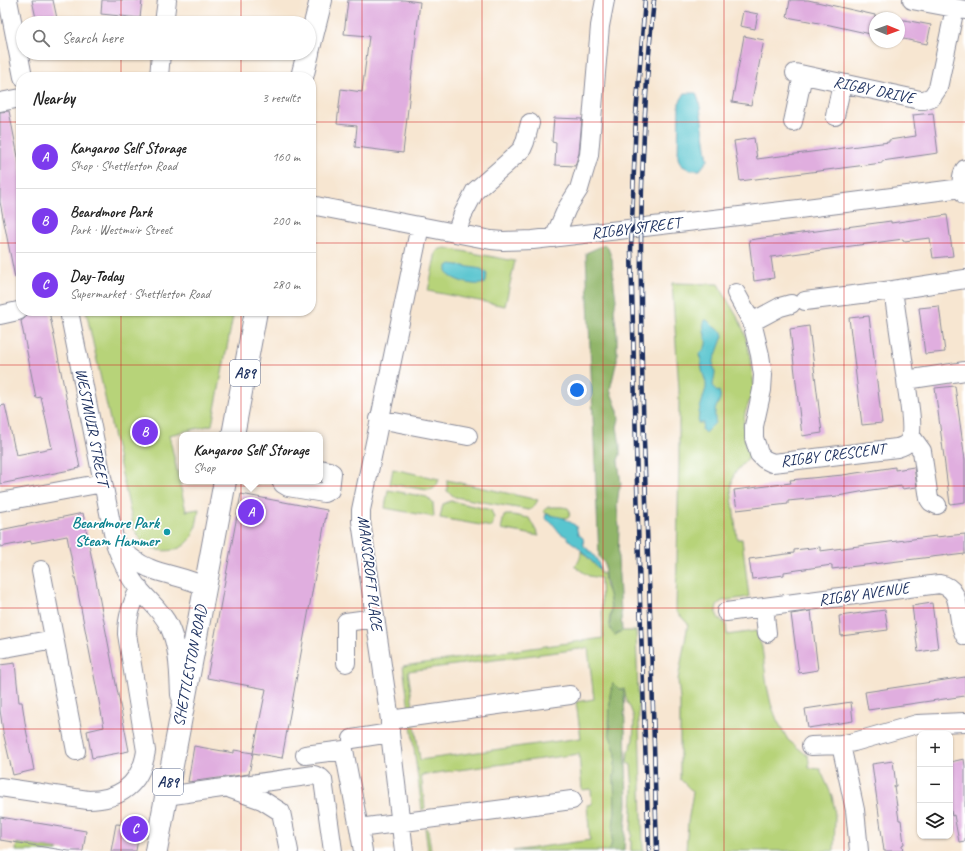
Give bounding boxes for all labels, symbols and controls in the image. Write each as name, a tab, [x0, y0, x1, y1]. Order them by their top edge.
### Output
north arrow	[869, 12, 905, 48]
search box	[16, 16, 316, 60]
icon: search	[30, 27, 52, 49]
text: Search here	[62, 29, 123, 48]
street label: RIGBY DRIVE	[832, 72, 918, 109]
text: Nearby	[32, 88, 75, 109]
text: 3 results	[262, 90, 300, 106]
text: Kangaroo Self Storage	[70, 139, 186, 158]
text: A	[42, 149, 48, 165]
text: 160 m	[272, 149, 300, 165]
text: Shop · Shettleston Road	[70, 158, 177, 174]
text: Beardmore Park	[70, 203, 152, 222]
street label: RIGBY STREET	[590, 212, 685, 243]
text: B	[42, 213, 48, 229]
text: 200 m	[272, 213, 300, 229]
text: Park · Westmuir Street	[70, 222, 172, 238]
text: Day-Today	[70, 267, 123, 286]
text: C	[42, 277, 48, 293]
text: 280 m	[272, 277, 300, 293]
text: Supermarket · Shettleston Road	[70, 286, 210, 302]
road number: A89	[230, 360, 260, 386]
street label: WESTMUIR STREET	[71, 367, 114, 492]
your location	[567, 380, 587, 400]
pin: B	[132, 417, 158, 447]
popup	[179, 432, 323, 484]
street label: RIGBY CRESCENT	[780, 438, 890, 471]
text: Kangaroo Self Storage	[193, 441, 309, 460]
text: Shop	[193, 460, 215, 476]
pin: A	[238, 497, 264, 527]
place label: Beardmore Park Steam Hammer	[72, 513, 161, 551]
street label: MANSCROFT PLACE	[353, 514, 387, 634]
marker: Beardmore Park Steam Hammer	[162, 527, 172, 537]
street label: RIGBY AVENUE	[818, 577, 913, 610]
street label: SHETTLESTON ROAD	[168, 602, 212, 728]
map controls	[917, 731, 953, 839]
button: +	[917, 731, 953, 767]
button: −	[917, 767, 953, 803]
road number: A89	[153, 769, 183, 795]
button: layers	[917, 803, 953, 839]
pin: C	[122, 814, 148, 844]

